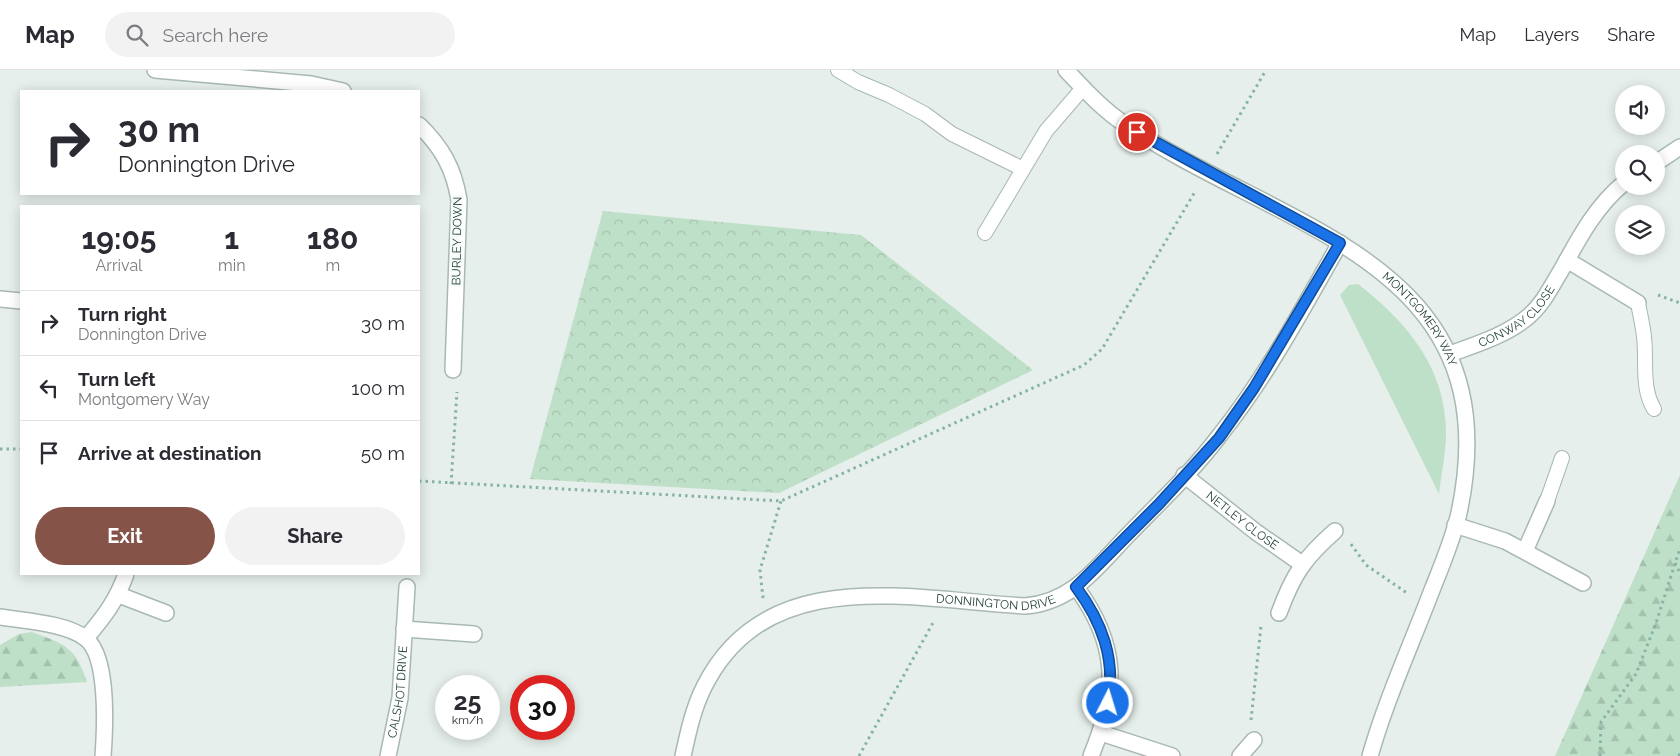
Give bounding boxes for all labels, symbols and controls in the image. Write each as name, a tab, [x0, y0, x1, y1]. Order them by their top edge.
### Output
search box	[105, 12, 455, 57]
text: Map	[25, 20, 75, 49]
icon: search	[123, 21, 151, 49]
text: Search here	[163, 24, 268, 46]
text: Map	[1460, 24, 1496, 45]
text: Layers	[1524, 24, 1579, 45]
text: Share	[1607, 24, 1655, 45]
map controls	[1615, 85, 1665, 255]
button: sound	[1615, 85, 1665, 135]
text: 30 m	[118, 109, 200, 150]
icon: right	[35, 110, 100, 175]
pin	[1116, 111, 1158, 153]
icon: arrive	[1123, 118, 1151, 146]
button: search	[1615, 145, 1665, 195]
text: Donnington Drive	[118, 151, 295, 177]
street label: BURLEY DOWN	[449, 197, 465, 285]
button: layers	[1615, 205, 1665, 255]
text: 19:05	[82, 221, 156, 256]
text: 1	[224, 221, 239, 256]
text: 180	[307, 221, 358, 256]
text: Arrival	[96, 256, 142, 275]
text: min	[218, 256, 246, 275]
text: m	[325, 256, 340, 275]
street label: MONTGOMERY WAY	[1380, 269, 1460, 368]
street label: CONWAY CLOSE	[1476, 283, 1558, 350]
text: Turn right	[78, 303, 167, 325]
icon: right	[35, 309, 63, 337]
text: 30 m	[361, 312, 405, 334]
text: Donnington Drive	[78, 325, 207, 344]
text: Turn left	[78, 368, 155, 390]
icon: left	[35, 374, 63, 402]
text: 100 m	[351, 377, 405, 399]
text: Montgomery Way	[78, 390, 210, 409]
icon: arrive	[35, 439, 63, 467]
text: Arrive at destination	[78, 442, 262, 464]
text: 50 m	[361, 442, 405, 464]
street label: NETLEY CLOSE	[1203, 488, 1281, 552]
button: Exit	[35, 507, 215, 565]
button: Share	[225, 507, 405, 565]
street label: DONNINGTON DRIVE	[936, 592, 1058, 613]
street label: CALSHOT DRIVE	[385, 645, 410, 739]
speed limit sign: 30	[510, 675, 575, 740]
position arrow	[1081, 676, 1133, 728]
text: 25	[454, 686, 481, 716]
text: km/h	[452, 713, 483, 727]

